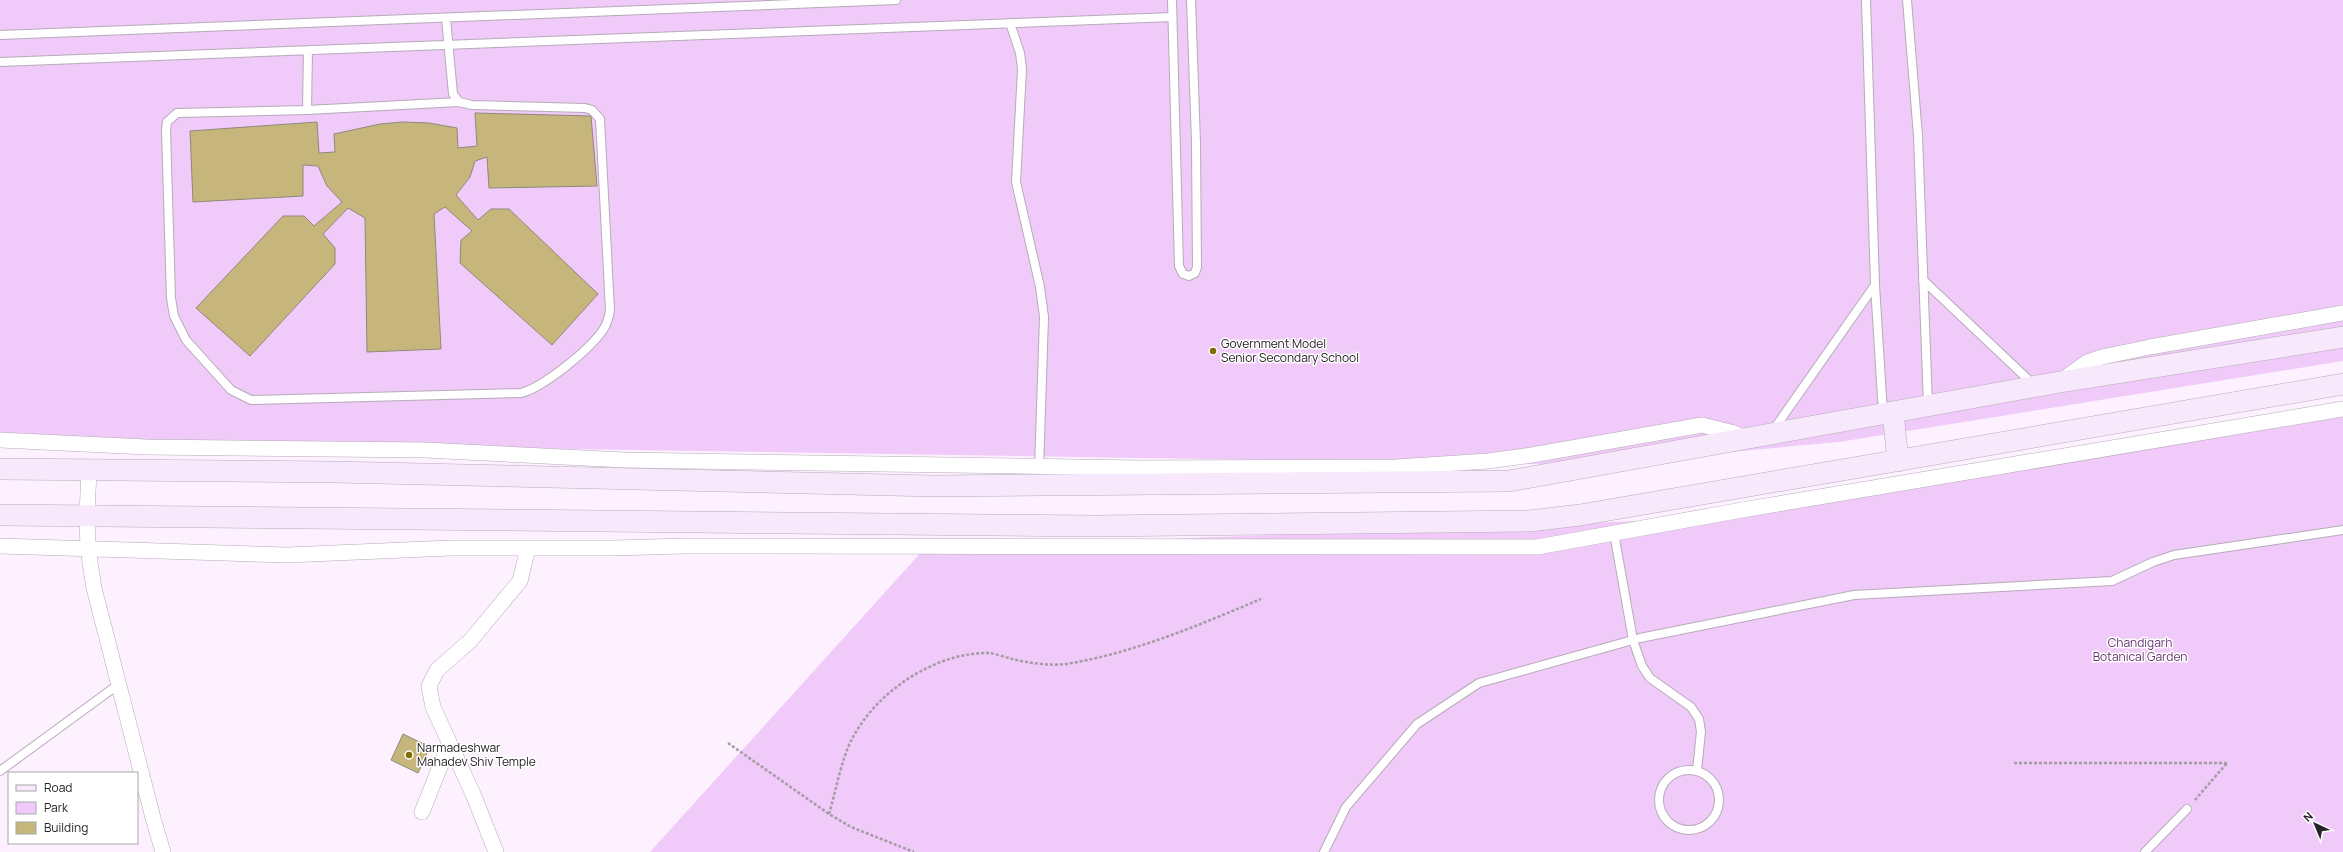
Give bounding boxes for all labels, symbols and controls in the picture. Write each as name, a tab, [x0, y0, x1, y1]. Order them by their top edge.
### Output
place label: Government Model Senior Secondary School	[1221, 335, 1359, 366]
marker: Government Model Senior Secondary School	[1208, 346, 1218, 356]
park label: Chandigarh Botanical Garden	[2093, 634, 2187, 665]
place label: Narmadeshwar Mahadev Shiv Temple	[417, 739, 536, 770]
marker: Narmadeshwar Mahadev Shiv Temple	[404, 750, 414, 760]
legend	[8, 772, 138, 844]
text: Road	[44, 779, 72, 796]
text: Park	[44, 799, 69, 816]
north arrow	[2295, 804, 2335, 844]
text: N	[2300, 808, 2316, 825]
text: Building	[44, 819, 88, 836]

